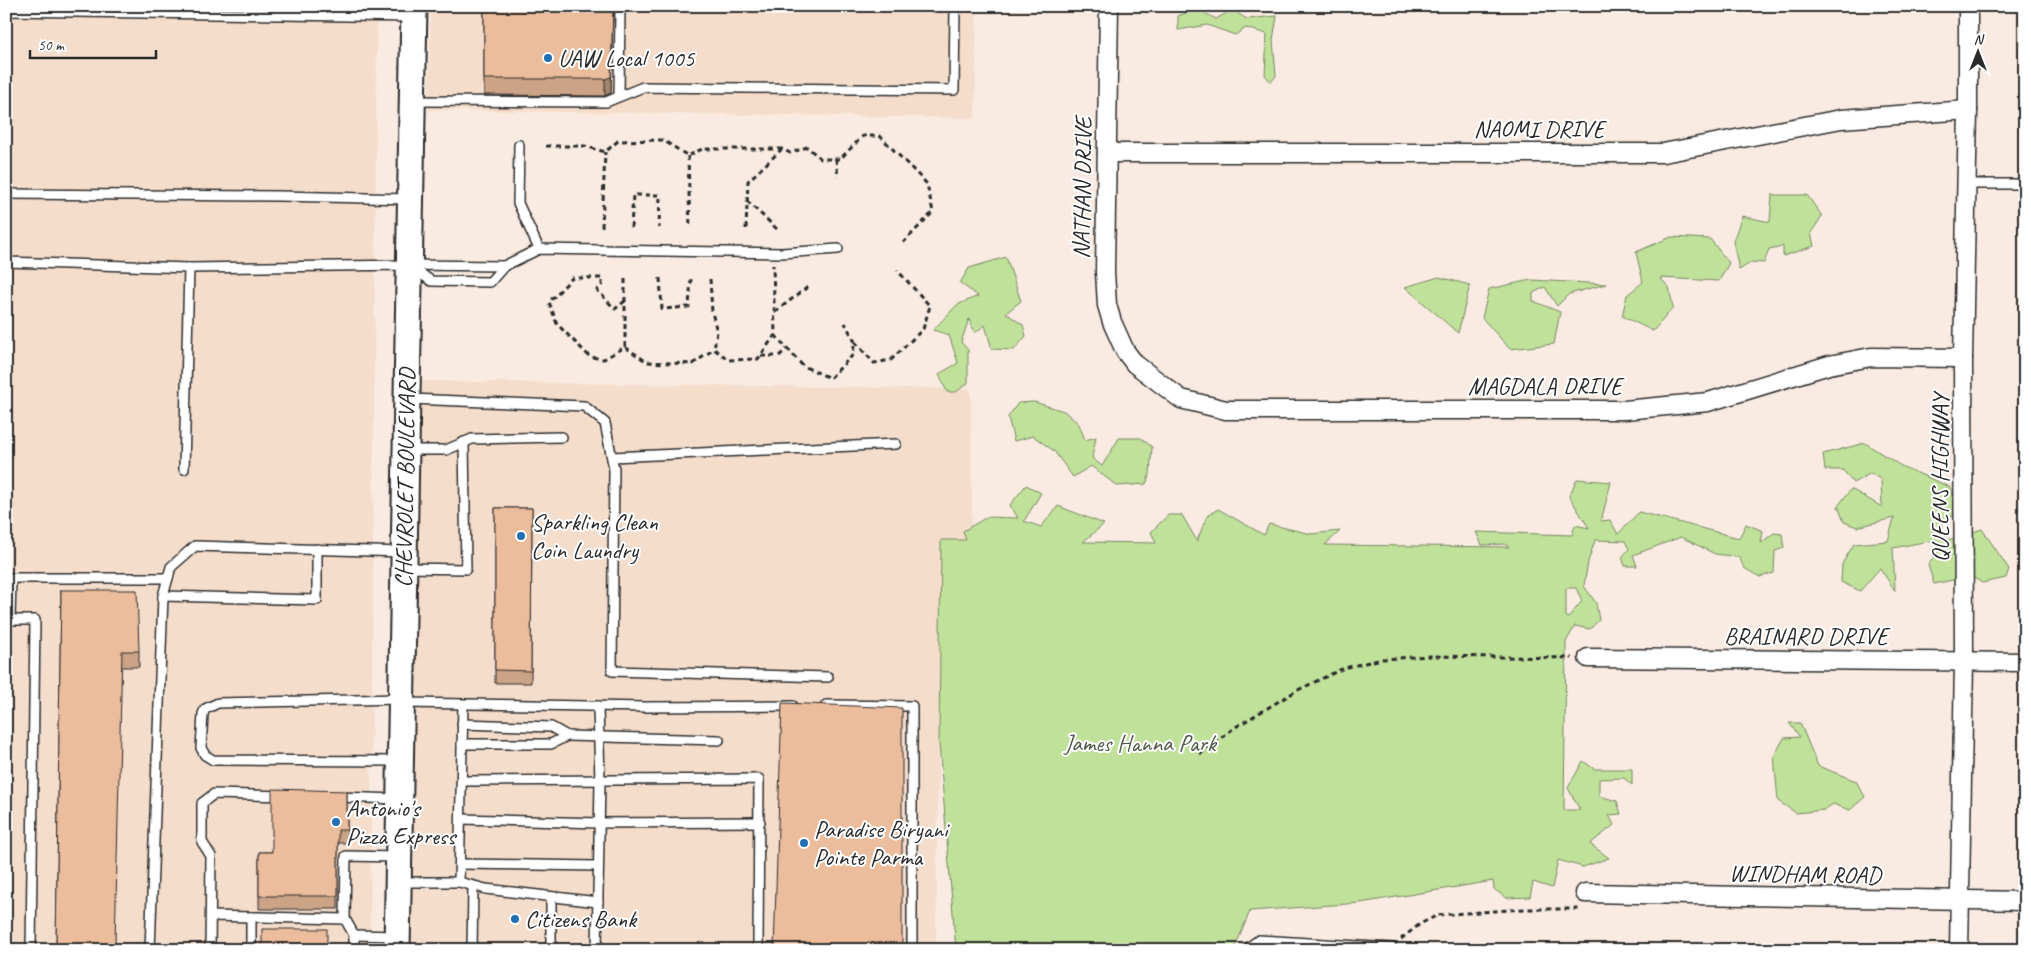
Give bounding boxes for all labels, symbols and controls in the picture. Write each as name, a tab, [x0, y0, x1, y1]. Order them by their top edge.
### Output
scale bar	[30, 28, 156, 60]
north arrow	[1954, 28, 2004, 78]
text: N	[1974, 31, 1985, 48]
text: 50 m	[38, 36, 65, 55]
place label: UAW Local 1005	[558, 43, 696, 73]
marker: UAW Local 1005	[542, 52, 554, 64]
street label: NATHAN DRIVE	[1066, 114, 1098, 259]
street label: NAOMI DRIVE	[1474, 114, 1607, 144]
street label: CHEVROLET BOULEVARD	[388, 366, 422, 588]
street label: MAGDALA DRIVE	[1468, 371, 1625, 401]
street label: QUEENS HIGHWAY	[1925, 390, 1955, 562]
place label: Sparkling Clean Coin Laundry	[531, 507, 658, 565]
marker: Sparkling Clean Coin Laundry	[515, 530, 527, 542]
street label: BRAINARD DRIVE	[1724, 621, 1891, 651]
park label: James Hanna Park	[1063, 728, 1218, 758]
place label: Antonio's Pizza Express	[346, 793, 458, 851]
place label: Paradise Biryani Pointe Parma	[814, 814, 950, 872]
marker: Antonio's Pizza Express	[330, 816, 342, 828]
marker: Paradise Biryani Pointe Parma	[798, 837, 810, 849]
street label: WINDHAM ROAD	[1729, 858, 1883, 890]
place label: Citizens Bank	[525, 904, 638, 934]
marker: Citizens Bank	[509, 913, 521, 925]

